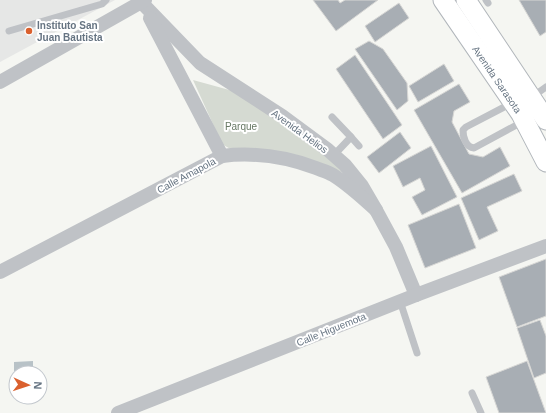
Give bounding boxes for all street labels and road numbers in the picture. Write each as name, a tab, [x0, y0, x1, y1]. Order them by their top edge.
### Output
street label: Avenida Sarasota	[470, 44, 524, 116]
street label: Avenida Helios	[270, 107, 330, 155]
street label: Calle Amapola	[155, 155, 218, 195]
street label: Calle Higuemota	[295, 310, 368, 348]

